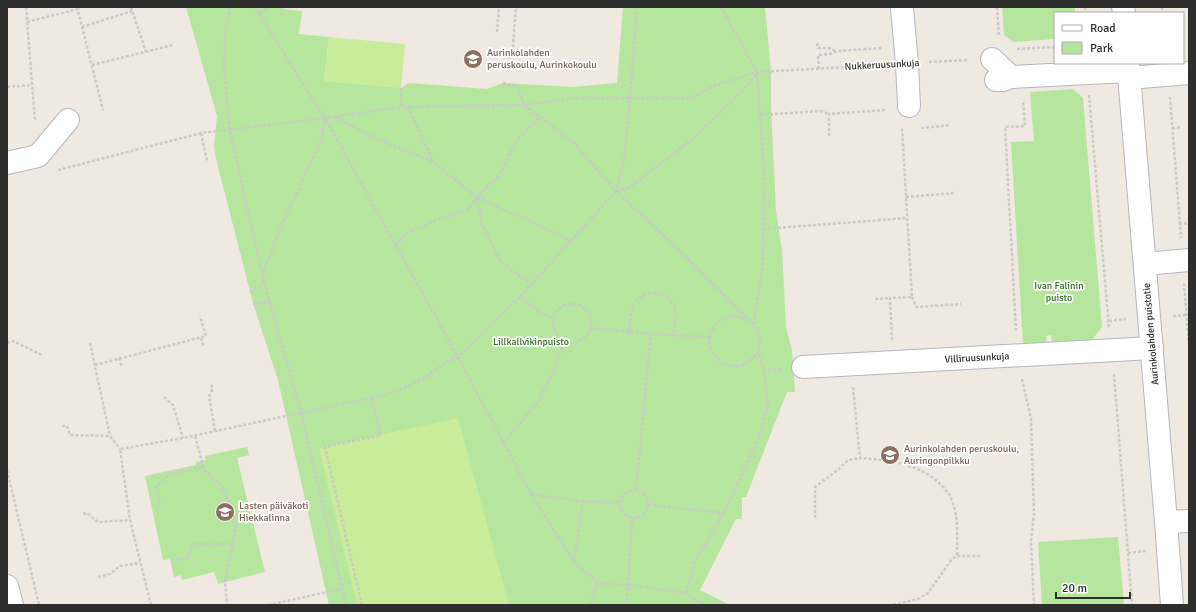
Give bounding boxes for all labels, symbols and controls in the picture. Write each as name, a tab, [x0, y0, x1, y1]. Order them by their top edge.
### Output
legend	[1054, 12, 1184, 64]
text: Road	[1090, 21, 1116, 36]
text: Park	[1090, 41, 1113, 56]
place label: Aurinkolahden peruskoulu, Aurinkokoulu	[487, 47, 597, 71]
school or university icon: Aurinkolahden peruskoulu, Aurinkokoulu	[462, 48, 484, 70]
street label: Nukkeruusunkuja	[844, 57, 920, 73]
park label: Ivan Falinin puisto	[1034, 280, 1084, 304]
street label: Aurinkolahden puistotie	[1141, 282, 1161, 386]
park label: Lillkallvikinpuisto	[493, 336, 569, 348]
street label: Villiruusunkuja	[944, 350, 1010, 366]
place label: Aurinkolahden peruskoulu, Auringonpilkku	[904, 443, 1020, 467]
school or university icon: Aurinkolahden peruskoulu, Auringonpilkku	[879, 444, 901, 466]
place label: Lasten päiväkoti Hiekkalinna	[239, 500, 308, 524]
school or university icon: Lasten päiväkoti Hiekkalinna	[214, 501, 236, 523]
scale bar	[1056, 574, 1130, 600]
text: 20 m	[1062, 581, 1087, 596]

